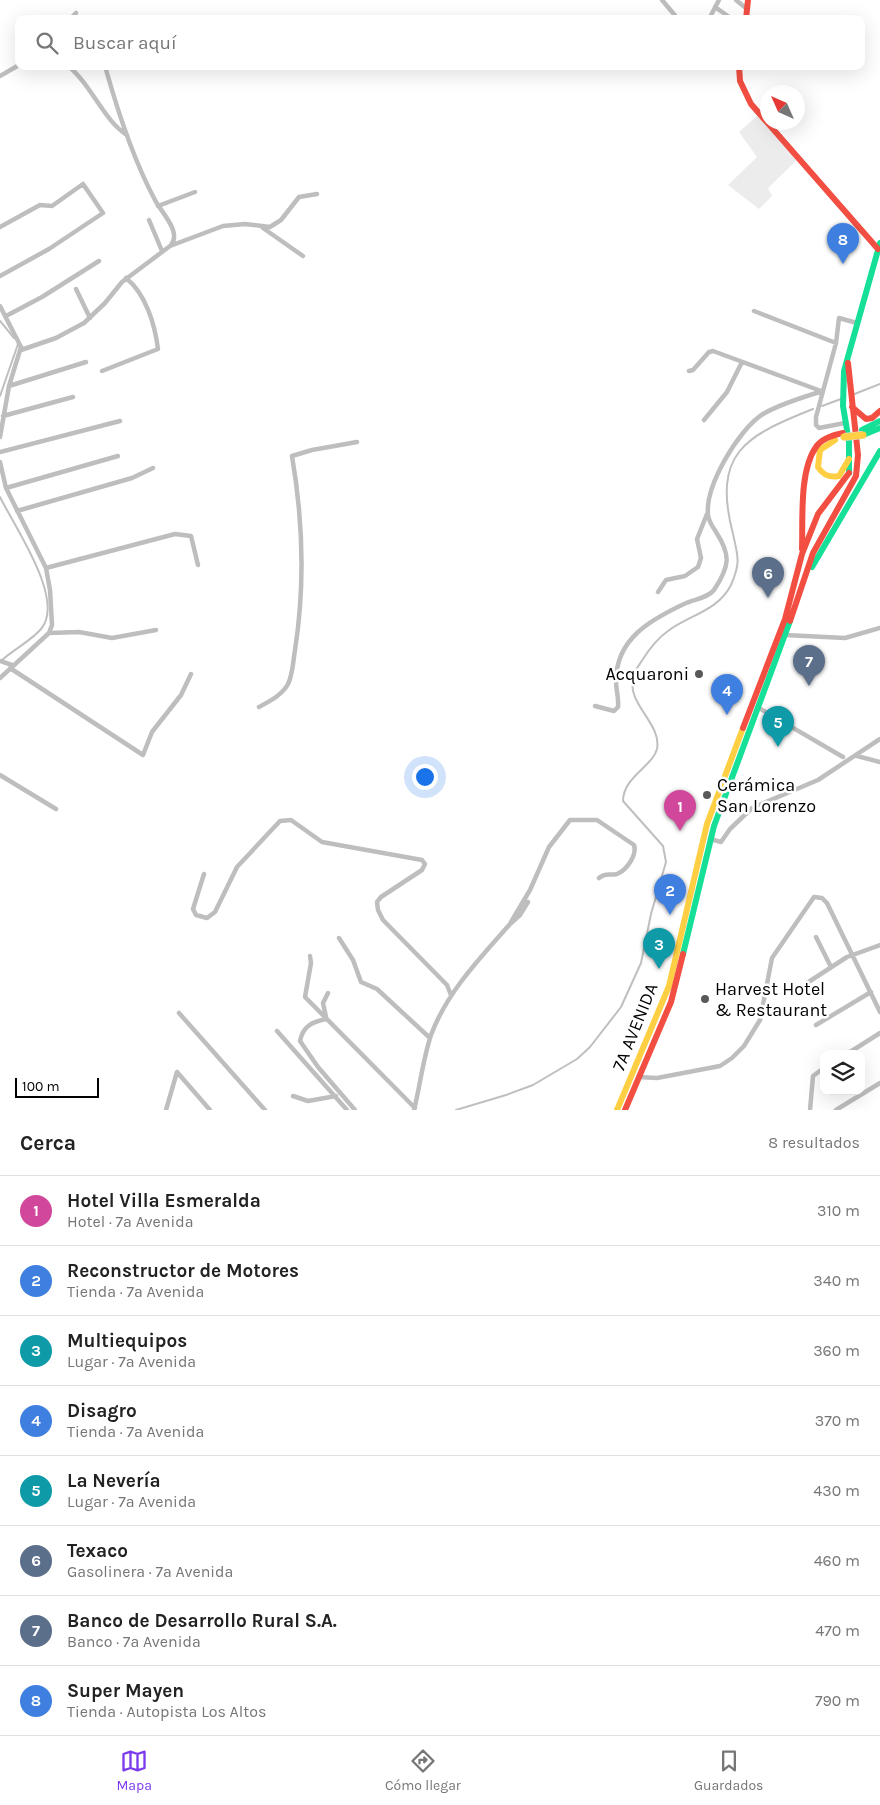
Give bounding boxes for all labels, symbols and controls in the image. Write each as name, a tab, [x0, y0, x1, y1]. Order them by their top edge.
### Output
search box	[15, 15, 865, 70]
icon: search	[33, 29, 61, 57]
text: Buscar aquí	[73, 32, 177, 54]
north arrow	[760, 85, 805, 130]
pin: 8	[827, 223, 859, 264]
pin: 6	[752, 557, 784, 598]
pin: 7	[793, 645, 825, 686]
place label: Acquaroni	[605, 663, 689, 685]
marker: Acquaroni	[693, 668, 705, 680]
pin: 4	[711, 674, 743, 715]
pin: 5	[762, 706, 794, 747]
your location	[412, 764, 438, 790]
place label: Cerámica San Lorenzo	[717, 774, 816, 817]
marker: Cerámica San Lorenzo	[701, 789, 713, 801]
pin: 1	[664, 790, 696, 831]
pin: 2	[654, 874, 686, 915]
pin: 3	[643, 928, 675, 969]
place label: Harvest Hotel & Restaurant	[715, 978, 827, 1021]
street label: 7A AVENIDA	[607, 980, 663, 1074]
marker: Harvest Hotel & Restaurant	[699, 993, 711, 1005]
map controls	[820, 1050, 865, 1095]
button: layers	[820, 1050, 865, 1095]
scale bar	[15, 1075, 99, 1098]
text: 100 m	[22, 1078, 60, 1095]
text: Cerca	[20, 1131, 76, 1155]
text: 8 resultados	[768, 1133, 860, 1152]
text: Hotel Villa Esmeralda	[67, 1190, 261, 1212]
text: 1	[33, 1201, 39, 1220]
text: 310 m	[817, 1201, 860, 1220]
text: Hotel · 7a Avenida	[67, 1212, 194, 1231]
text: Reconstructor de Motores	[67, 1260, 299, 1282]
text: 2	[31, 1271, 41, 1290]
text: 340 m	[813, 1271, 860, 1290]
text: Tienda · 7a Avenida	[67, 1282, 204, 1301]
text: Multiequipos	[67, 1330, 187, 1352]
text: 3	[31, 1341, 41, 1360]
text: 360 m	[813, 1341, 860, 1360]
text: Lugar · 7a Avenida	[67, 1352, 196, 1371]
text: Disagro	[67, 1400, 137, 1422]
text: 4	[31, 1411, 41, 1430]
text: 370 m	[815, 1411, 860, 1430]
text: Tienda · 7a Avenida	[67, 1422, 204, 1441]
text: La Nevería	[67, 1470, 161, 1492]
text: 5	[31, 1481, 41, 1500]
text: 430 m	[813, 1481, 860, 1500]
text: Lugar · 7a Avenida	[67, 1492, 196, 1511]
text: Texaco	[67, 1540, 128, 1562]
text: 6	[31, 1551, 41, 1570]
text: 460 m	[814, 1551, 860, 1570]
text: Gasolinera · 7a Avenida	[67, 1562, 233, 1581]
text: Banco de Desarrollo Rural S.A.	[67, 1610, 337, 1632]
text: 7	[32, 1621, 40, 1640]
text: 470 m	[815, 1621, 860, 1640]
text: Banco · 7a Avenida	[67, 1632, 201, 1651]
text: Super Mayen	[67, 1680, 184, 1702]
text: 8	[31, 1691, 41, 1710]
text: 790 m	[815, 1691, 860, 1710]
text: Tienda · Autopista Los Altos	[67, 1702, 266, 1721]
tab: Mapa	[116, 1747, 152, 1794]
tab: Cómo llegar	[385, 1747, 461, 1794]
tab: Guardados	[694, 1747, 763, 1794]

